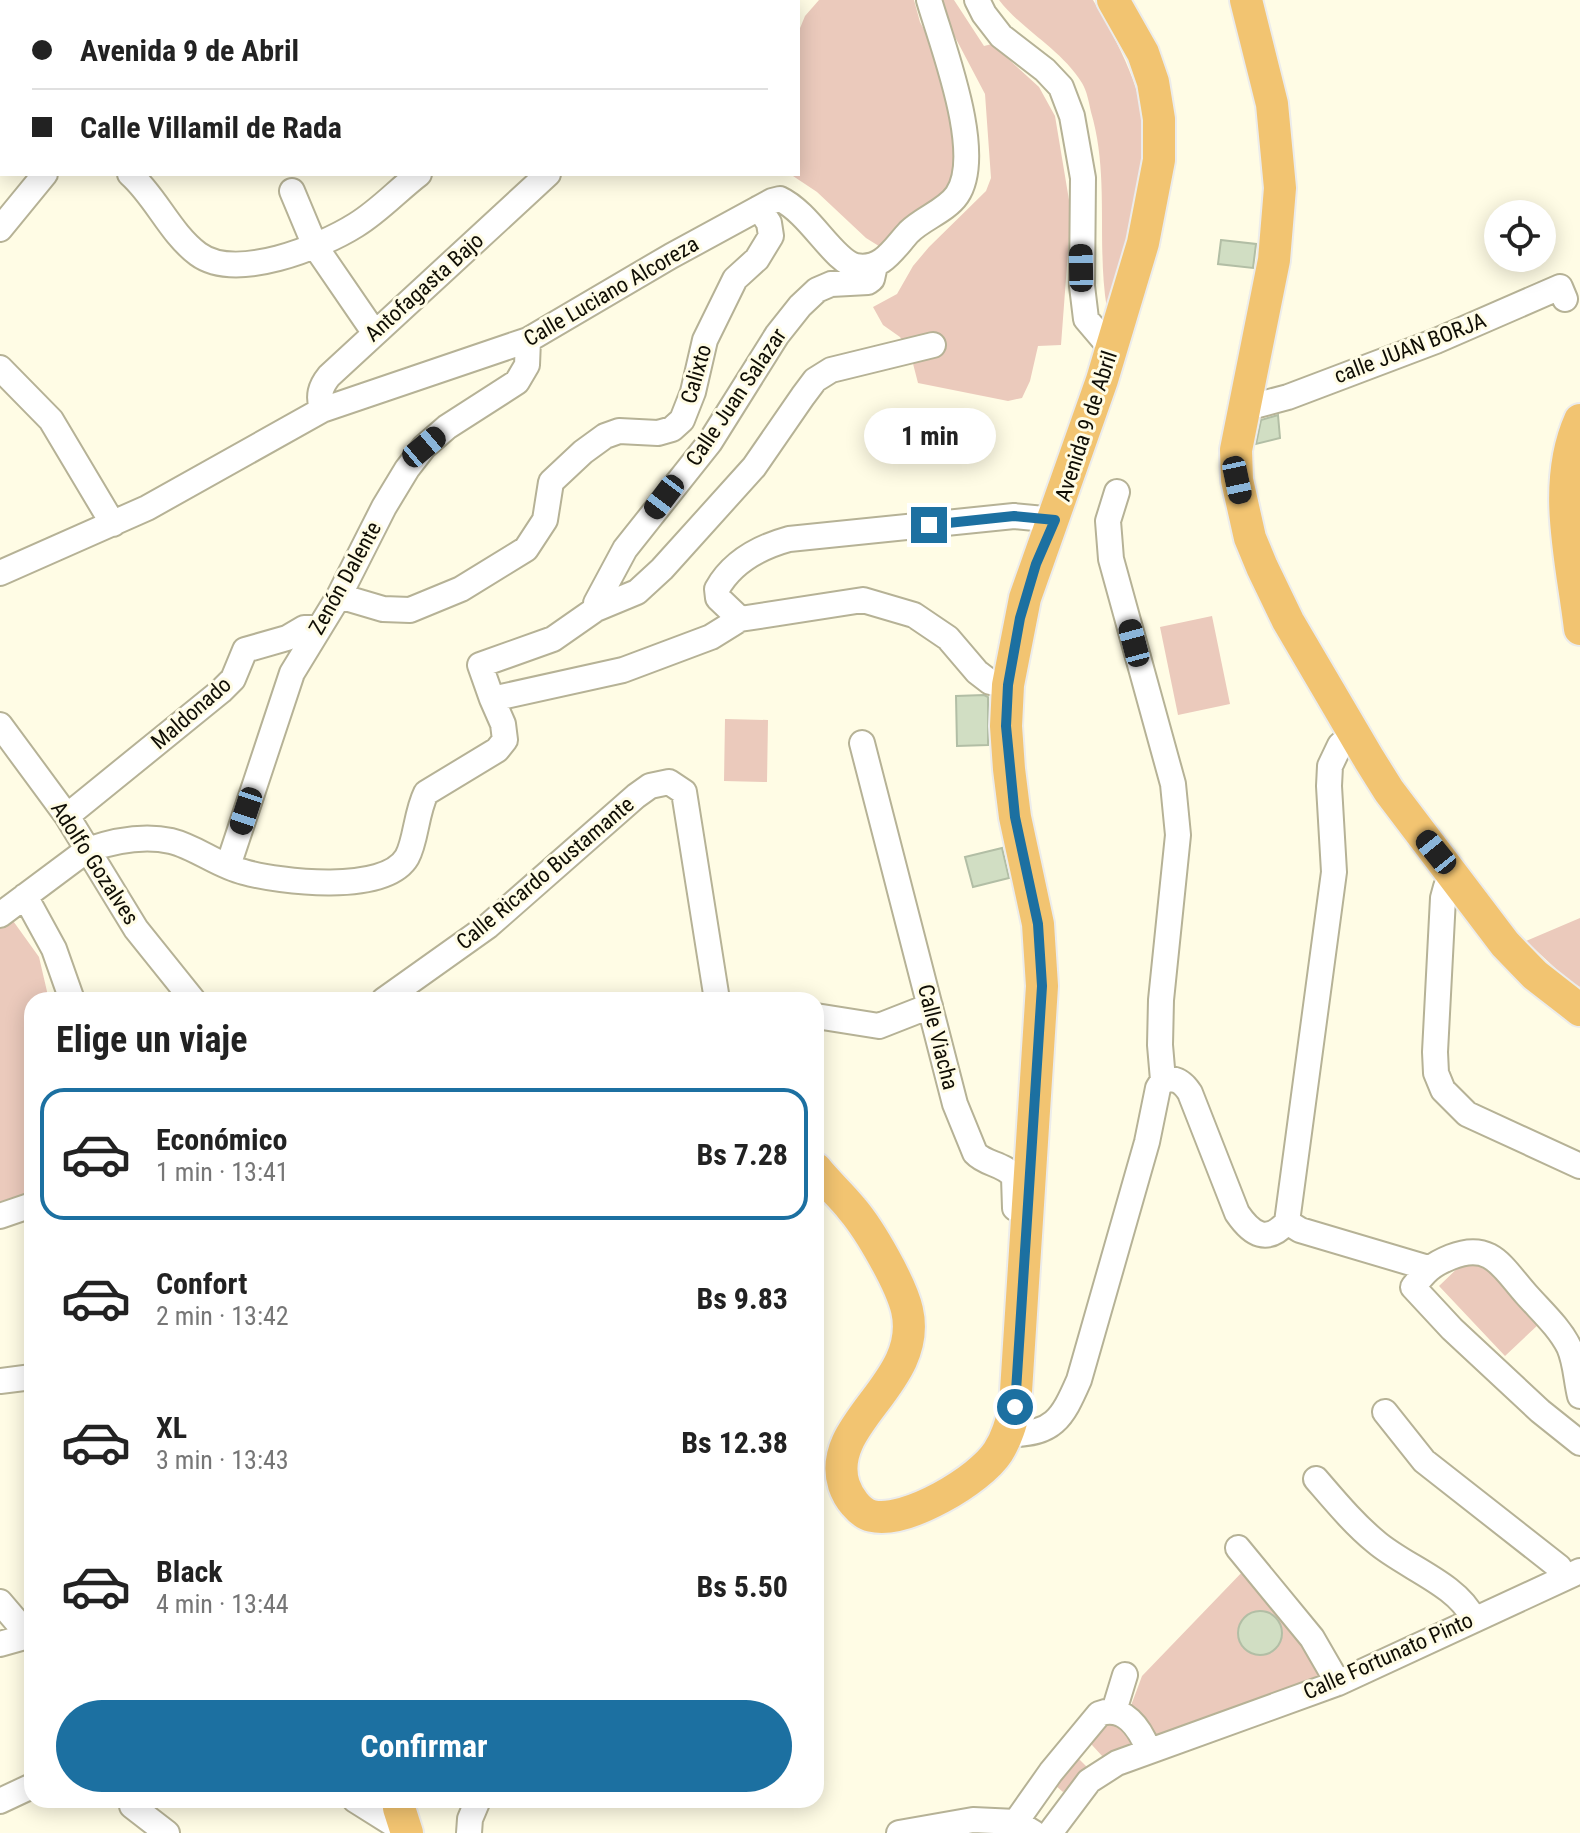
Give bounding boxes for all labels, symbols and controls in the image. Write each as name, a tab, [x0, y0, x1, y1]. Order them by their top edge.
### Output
text: Avenida 9 de Abril	[80, 33, 299, 68]
text: Calle Villamil de Rada	[80, 110, 342, 145]
map controls	[1484, 200, 1556, 272]
button: locate	[1484, 200, 1556, 272]
street label: Antofagasta Bajo	[360, 227, 488, 347]
street label: Calle Luciano Alcoreza	[519, 231, 703, 351]
car	[1069, 244, 1093, 292]
street label: calle JUAN BORJA	[1331, 308, 1490, 388]
street label: Calle Juan Salazar	[681, 323, 791, 470]
street label: Calixto	[676, 342, 716, 406]
street label: Avenida 9 de Abril	[1050, 348, 1122, 504]
callout: 1 min	[863, 409, 995, 465]
text: 1 min	[901, 421, 959, 451]
car	[398, 422, 450, 472]
car	[1220, 454, 1254, 506]
car	[640, 471, 688, 523]
route end	[911, 507, 947, 543]
street label: Zenón Dalente	[304, 517, 386, 639]
car	[1116, 617, 1152, 669]
street label: Maldonado	[146, 672, 236, 754]
car	[227, 784, 265, 838]
street label: Calle Ricardo Bustamante	[451, 792, 639, 954]
street label: Adolfo Gozalves	[46, 797, 144, 929]
car	[1412, 826, 1460, 878]
street label: Calle Viacha	[913, 982, 963, 1092]
text: Elige un viaje	[56, 1019, 247, 1061]
icon: car	[60, 1118, 132, 1190]
text: Económico	[156, 1122, 287, 1157]
text: Bs 7.28	[696, 1137, 788, 1172]
text: 1 min · 13:41	[156, 1157, 289, 1187]
icon: car	[60, 1262, 132, 1334]
text: Confort	[156, 1266, 247, 1301]
text: Bs 9.83	[696, 1281, 788, 1316]
text: 2 min · 13:42	[156, 1301, 289, 1331]
route start	[997, 1389, 1033, 1425]
icon: car	[60, 1406, 132, 1478]
text: XL	[156, 1410, 187, 1445]
text: Bs 12.38	[681, 1425, 788, 1460]
text: 3 min · 13:43	[156, 1445, 289, 1475]
icon: car	[60, 1550, 132, 1622]
text: Black	[156, 1554, 223, 1589]
text: Bs 5.50	[696, 1569, 788, 1604]
text: 4 min · 13:44	[156, 1589, 289, 1619]
street label: Calle Fortunato Pinto	[1299, 1607, 1477, 1705]
button: Confirmar	[56, 1700, 792, 1792]

